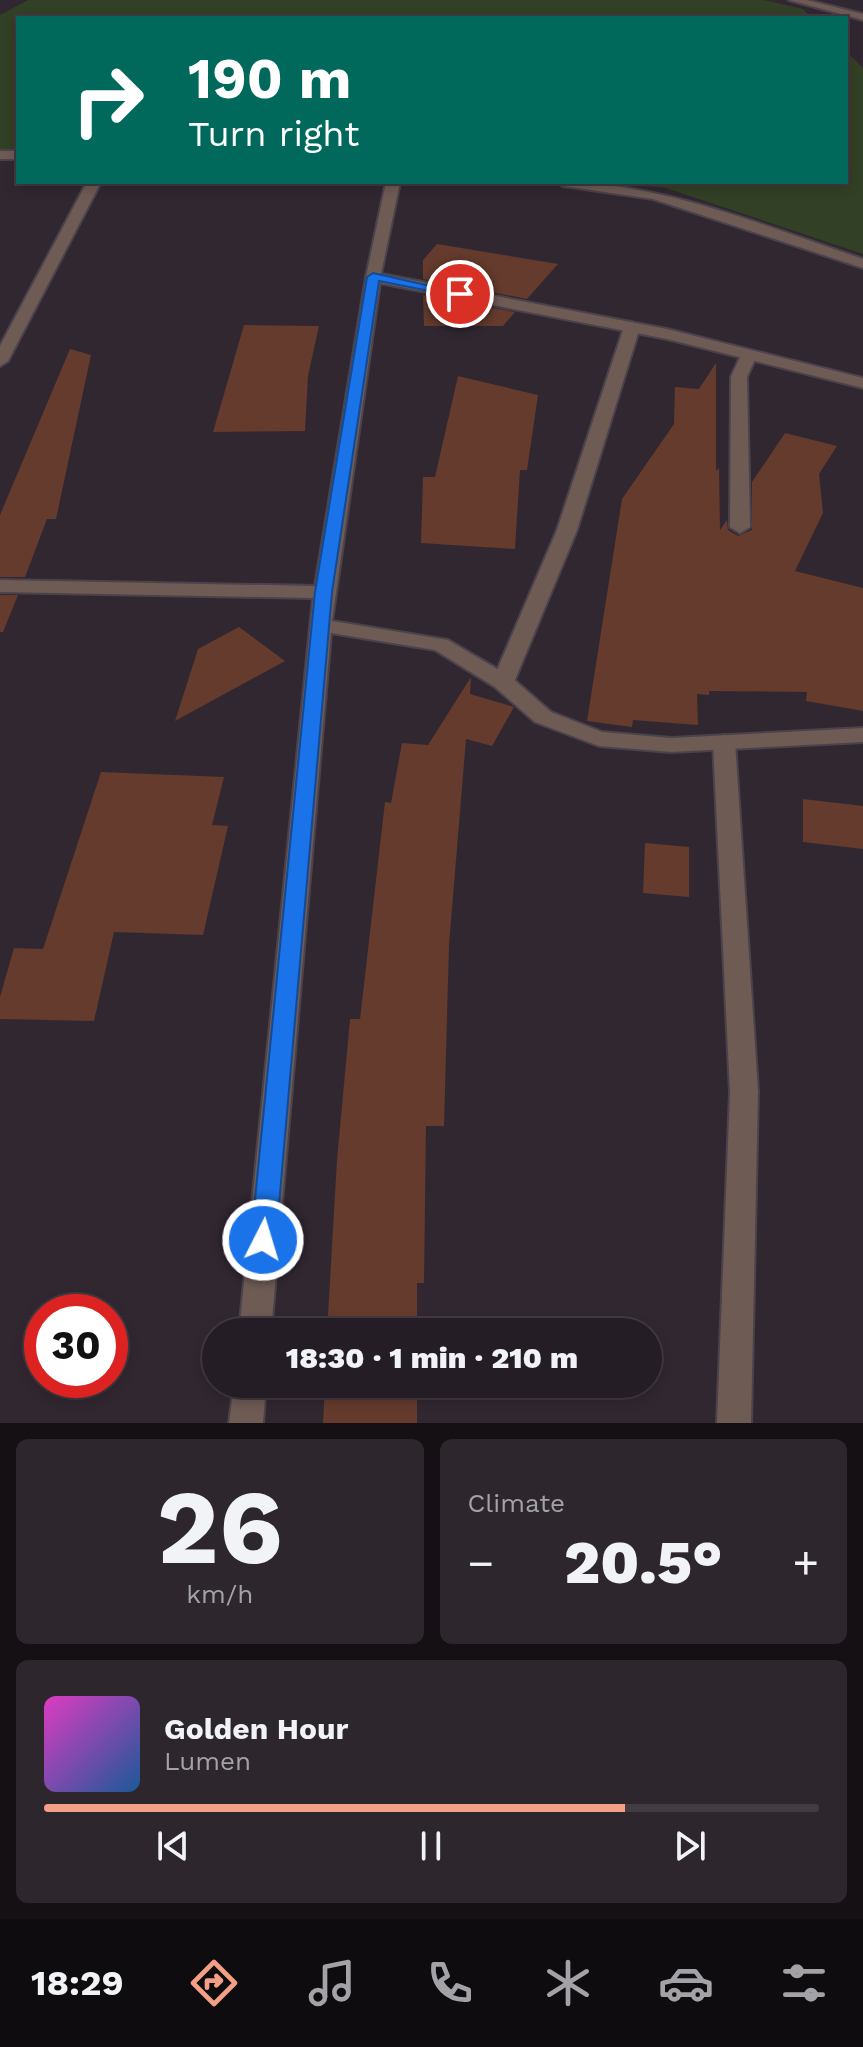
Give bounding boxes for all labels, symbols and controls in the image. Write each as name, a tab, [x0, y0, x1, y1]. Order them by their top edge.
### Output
text: 190 m	[188, 46, 351, 112]
icon: right	[56, 48, 160, 152]
text: Turn right	[188, 113, 359, 155]
pin	[426, 260, 494, 328]
icon: arrive	[438, 272, 482, 316]
position arrow	[221, 1198, 305, 1282]
speed limit sign: 30	[24, 1294, 128, 1398]
text: 18:30 · 1 min · 210 m	[286, 1340, 578, 1375]
text: 26	[157, 1466, 283, 1588]
text: Climate	[468, 1488, 565, 1518]
text: 20.5°	[564, 1527, 722, 1598]
text: −	[468, 1537, 494, 1589]
text: +	[792, 1537, 819, 1589]
text: km/h	[186, 1579, 253, 1609]
text: Golden Hour	[164, 1711, 348, 1746]
text: Lumen	[164, 1746, 251, 1776]
icon: previous	[151, 1824, 195, 1868]
icon: pause	[409, 1824, 453, 1868]
icon: next	[668, 1824, 712, 1868]
icon: directions	[186, 1955, 242, 2011]
icon: music	[304, 1955, 360, 2011]
icon: phone	[422, 1955, 478, 2011]
icon: climate	[540, 1955, 596, 2011]
icon: car	[658, 1955, 714, 2011]
icon: filters	[776, 1955, 832, 2011]
text: 18:29	[31, 1962, 124, 2004]

